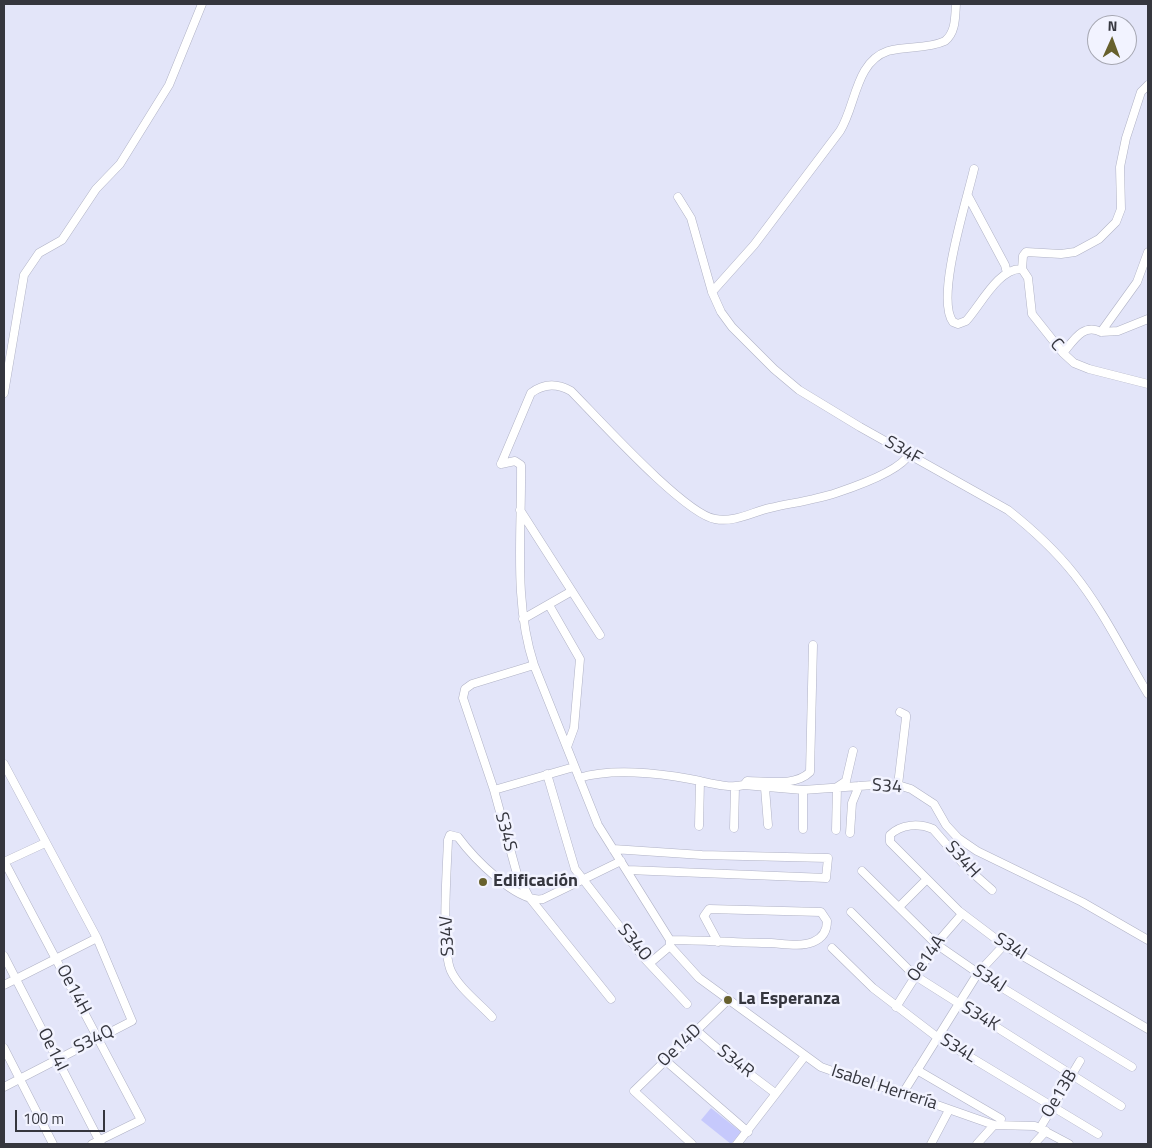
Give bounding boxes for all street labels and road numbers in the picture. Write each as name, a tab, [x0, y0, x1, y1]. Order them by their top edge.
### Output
street label: C	[1045, 334, 1067, 356]
street label: S34F	[881, 432, 925, 470]
street label: S34	[871, 775, 903, 799]
street label: S34S	[489, 810, 521, 854]
street label: S34H	[940, 837, 984, 883]
street label: S34V	[436, 915, 460, 957]
street label: S34O	[612, 920, 656, 966]
street label: S34I	[990, 929, 1030, 965]
street label: Oe14A	[903, 932, 951, 986]
street label: Oe14H	[51, 961, 95, 1019]
street label: S34J	[968, 961, 1010, 997]
street label: S34K	[957, 997, 1003, 1037]
street label: Oe14D	[654, 1020, 706, 1072]
street label: S34Q	[70, 1021, 118, 1059]
street label: Oe14I	[32, 1025, 72, 1075]
street label: S34L	[936, 1030, 980, 1068]
street label: S34R	[712, 1041, 758, 1083]
street label: Isabel Herrería	[828, 1061, 940, 1115]
street label: Oe13B	[1037, 1066, 1083, 1122]

